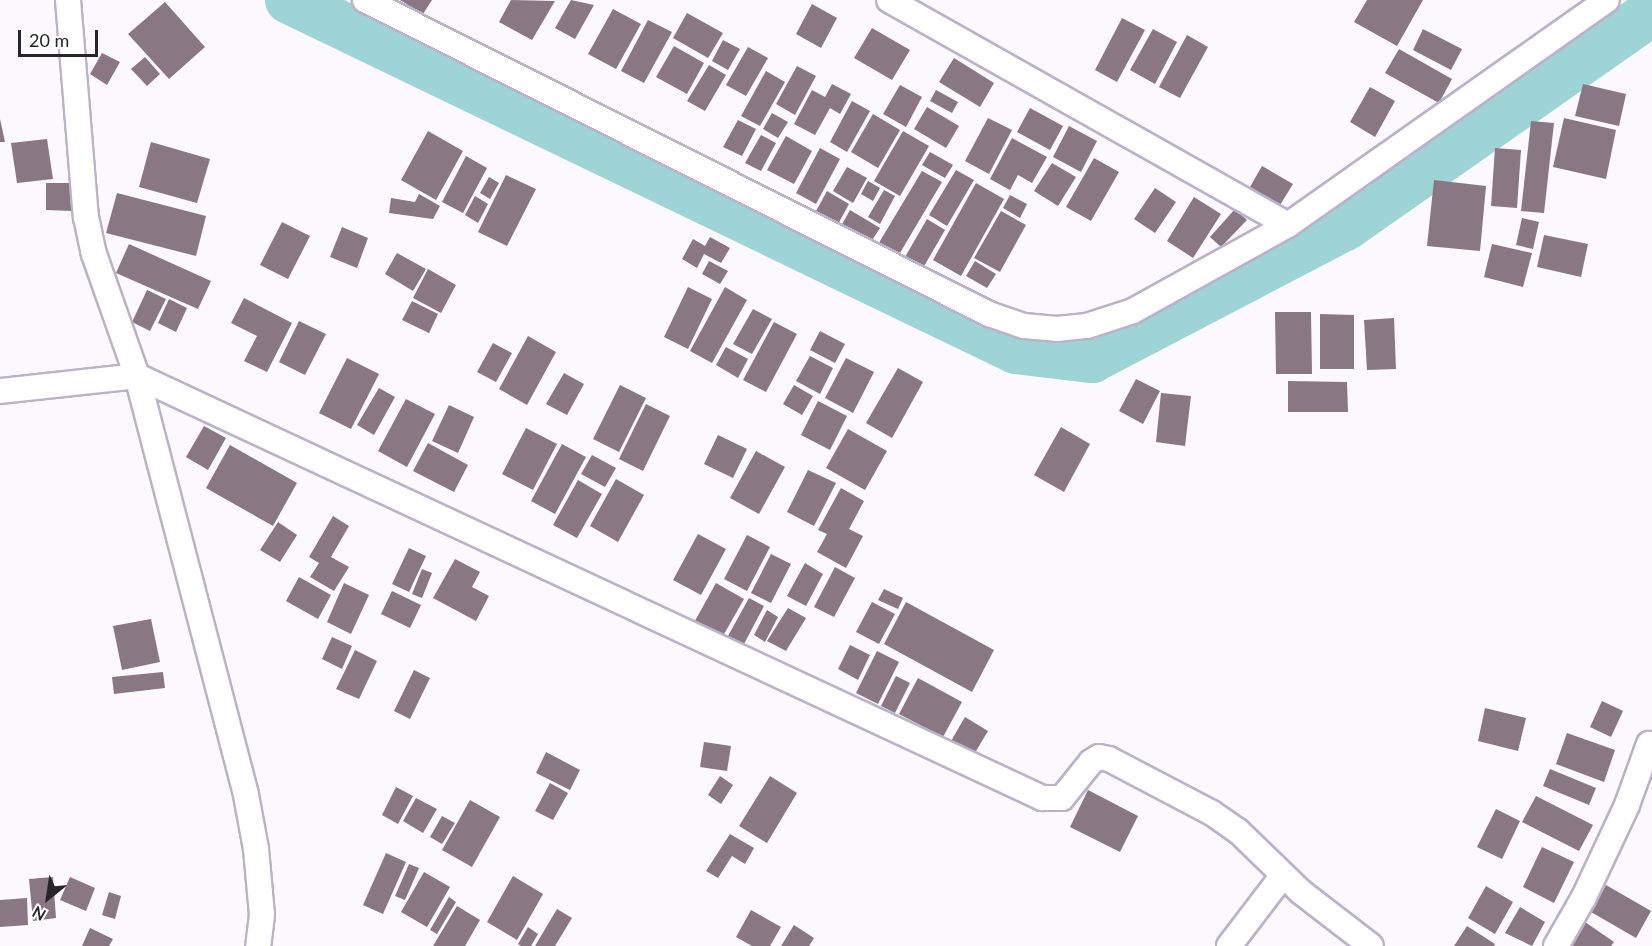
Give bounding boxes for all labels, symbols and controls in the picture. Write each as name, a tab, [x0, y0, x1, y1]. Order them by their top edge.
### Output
scale bar	[21, 18, 100, 56]
text: 20 m	[29, 29, 69, 51]
north arrow	[18, 868, 78, 928]
text: N	[29, 903, 49, 925]

